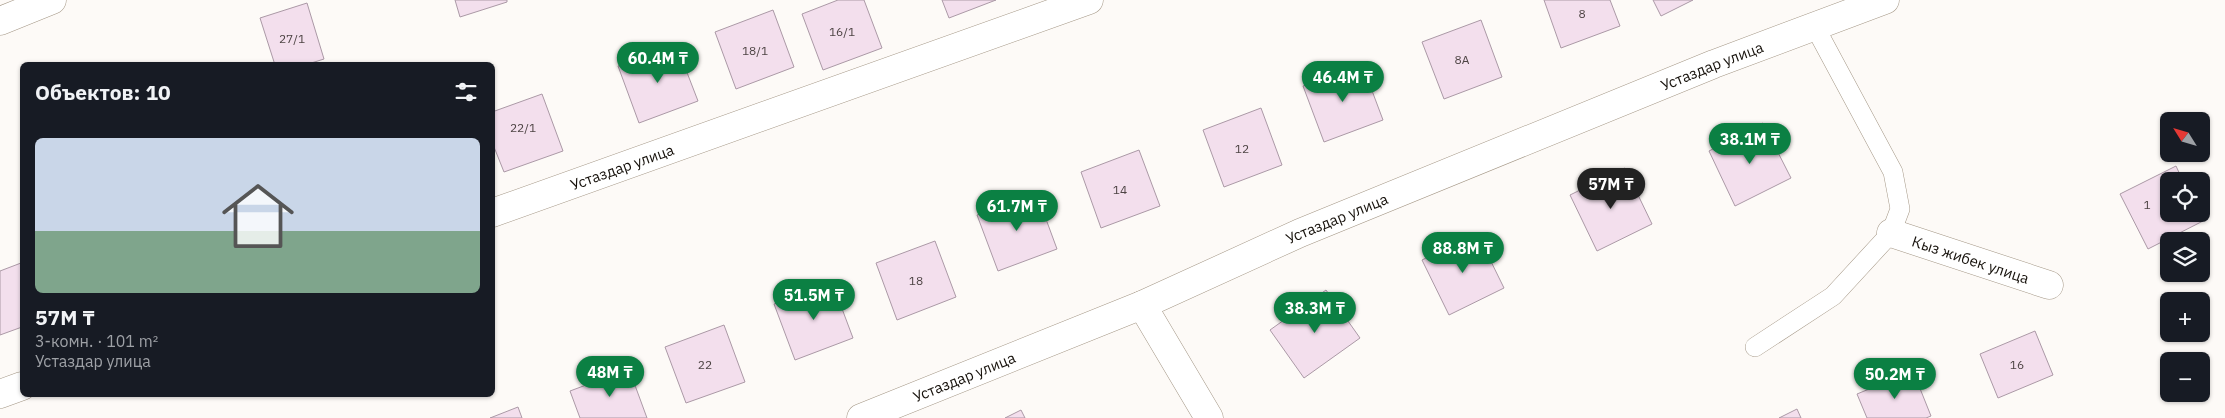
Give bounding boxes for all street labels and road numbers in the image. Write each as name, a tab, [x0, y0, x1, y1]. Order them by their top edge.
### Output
street label: Устаздар улица	[1658, 37, 1766, 94]
street label: Устаздар улица	[568, 139, 676, 194]
street label: Устаздар улица	[1283, 189, 1390, 248]
street label: Кыз жибек улица	[1910, 231, 2032, 287]
street label: Устаздар улица	[910, 347, 1018, 406]

